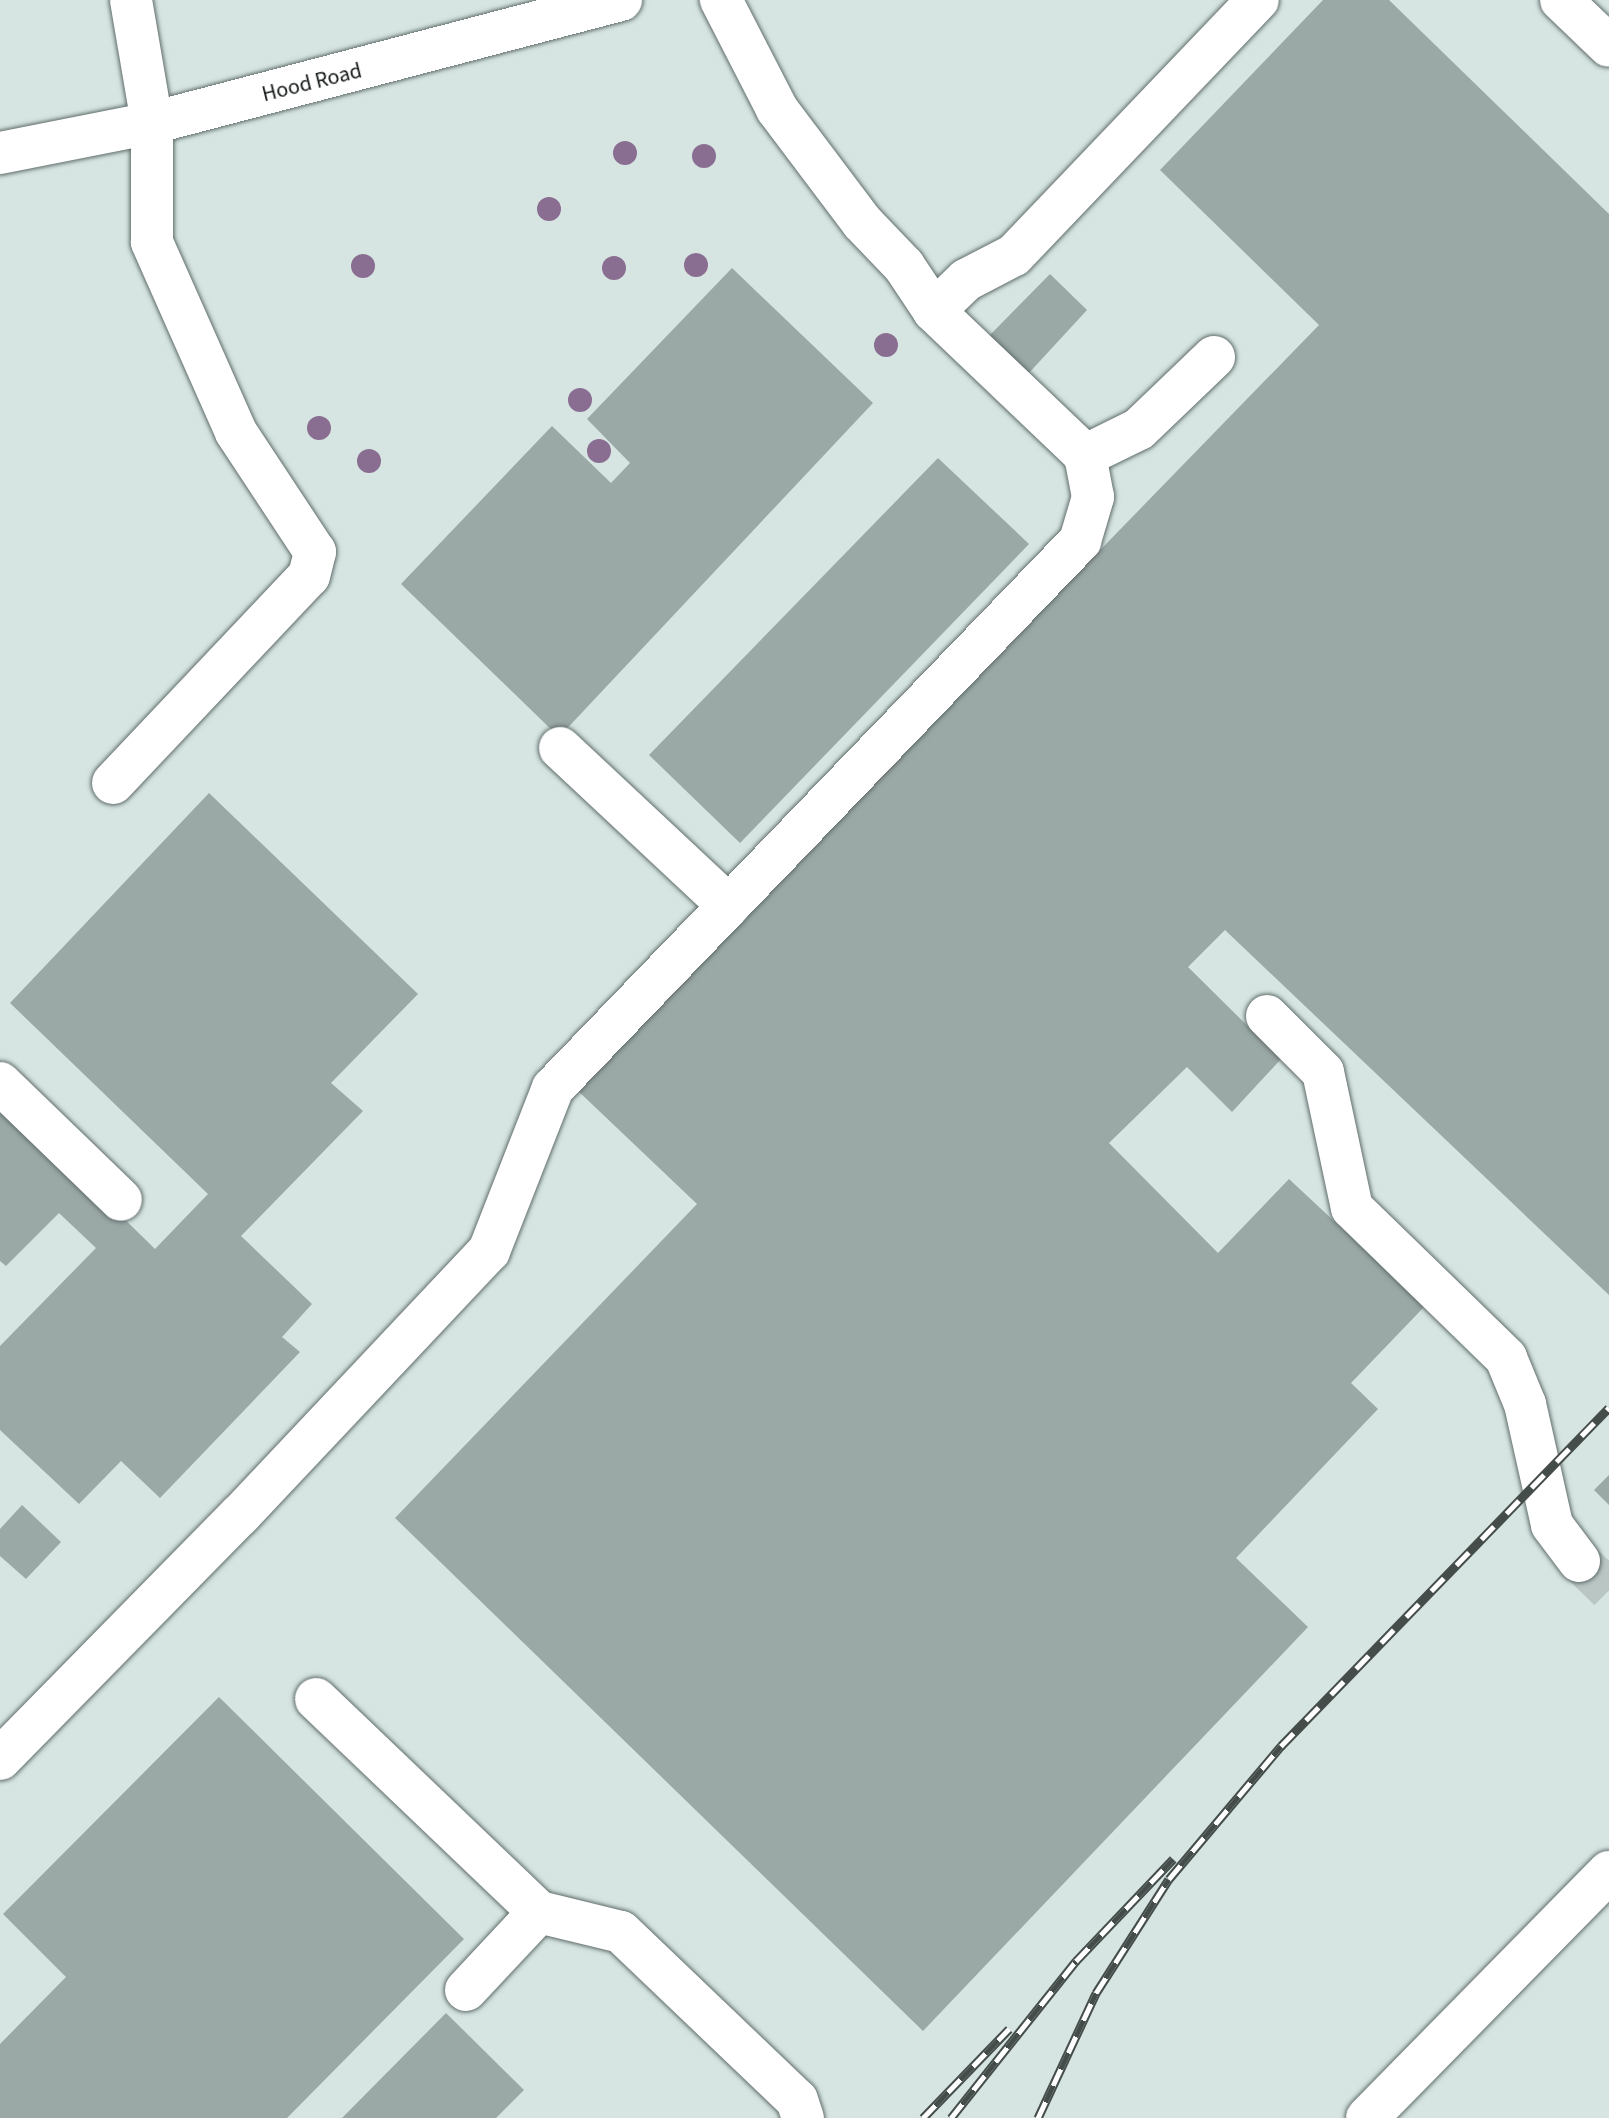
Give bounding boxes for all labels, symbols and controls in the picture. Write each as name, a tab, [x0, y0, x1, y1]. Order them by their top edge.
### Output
street label: Hood Road	[259, 58, 365, 108]

